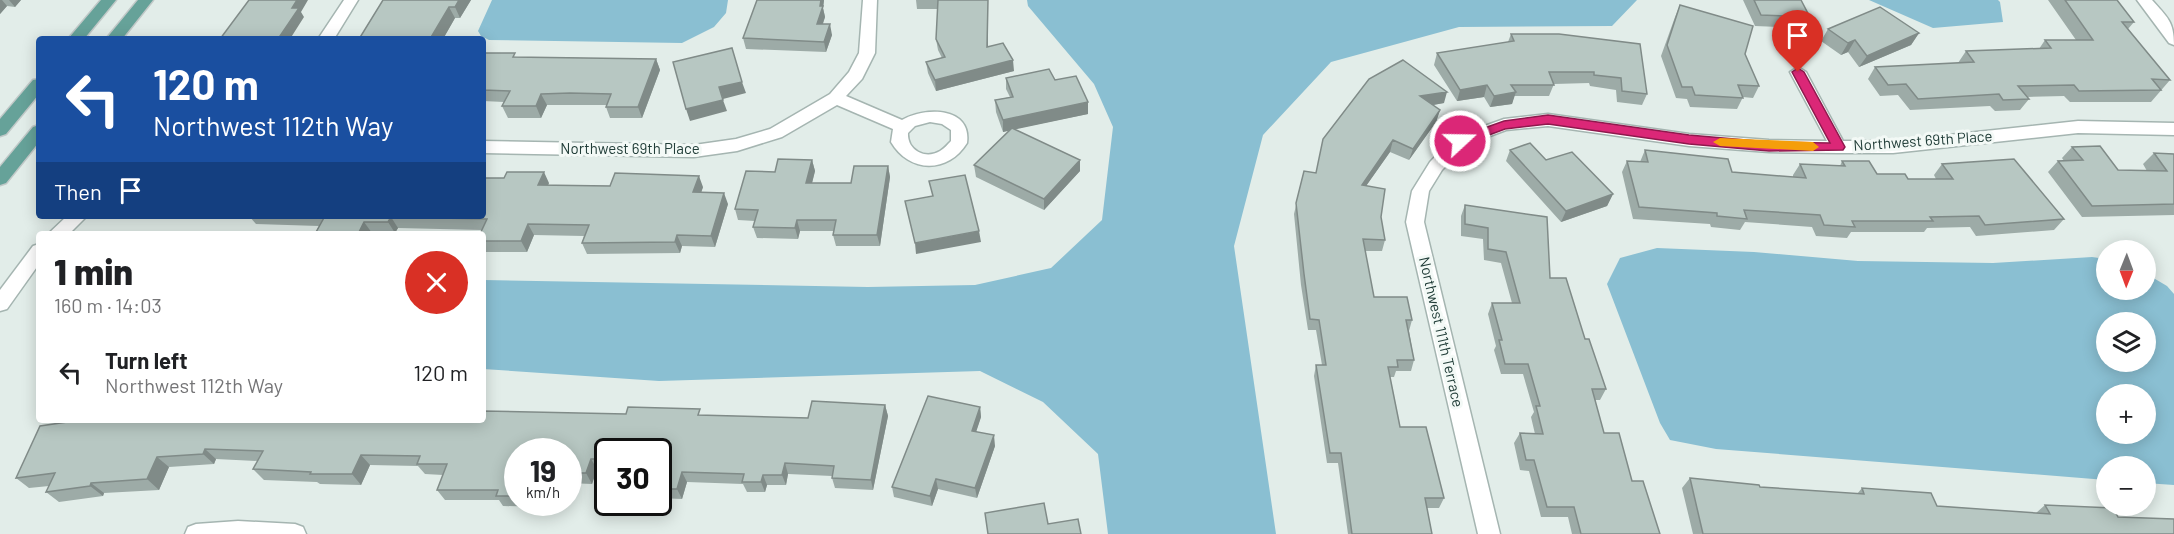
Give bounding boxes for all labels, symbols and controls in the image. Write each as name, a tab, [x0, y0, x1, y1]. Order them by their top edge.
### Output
pin	[1772, 10, 1823, 72]
icon: arrive	[1781, 19, 1814, 52]
text: 120 m	[153, 58, 259, 108]
icon: left	[54, 60, 132, 138]
text: Northwest 112th Way	[153, 109, 393, 141]
position arrow	[1428, 109, 1492, 173]
street label: Northwest 69th Place	[1853, 126, 1993, 154]
street label: Northwest 69th Place	[560, 139, 700, 157]
icon: arrive	[114, 174, 147, 207]
text: Then	[54, 178, 102, 204]
north arrow	[2096, 240, 2156, 300]
map controls	[2096, 240, 2156, 516]
text: 1 min	[54, 249, 133, 292]
button: close	[405, 251, 468, 314]
street label: Northwest 111th Terrace	[1416, 255, 1468, 409]
text: 160 m · 14:03	[54, 293, 162, 317]
button: layers	[2096, 312, 2156, 372]
text: Turn left	[105, 347, 188, 373]
icon: left	[54, 356, 87, 389]
text: 120 m	[413, 359, 468, 385]
text: Northwest 112th Way	[105, 373, 283, 397]
button: +	[2096, 384, 2156, 444]
speed limit sign: 30	[594, 438, 672, 516]
text: 19	[530, 452, 556, 488]
button: −	[2096, 456, 2156, 516]
text: km/h	[526, 483, 560, 501]

